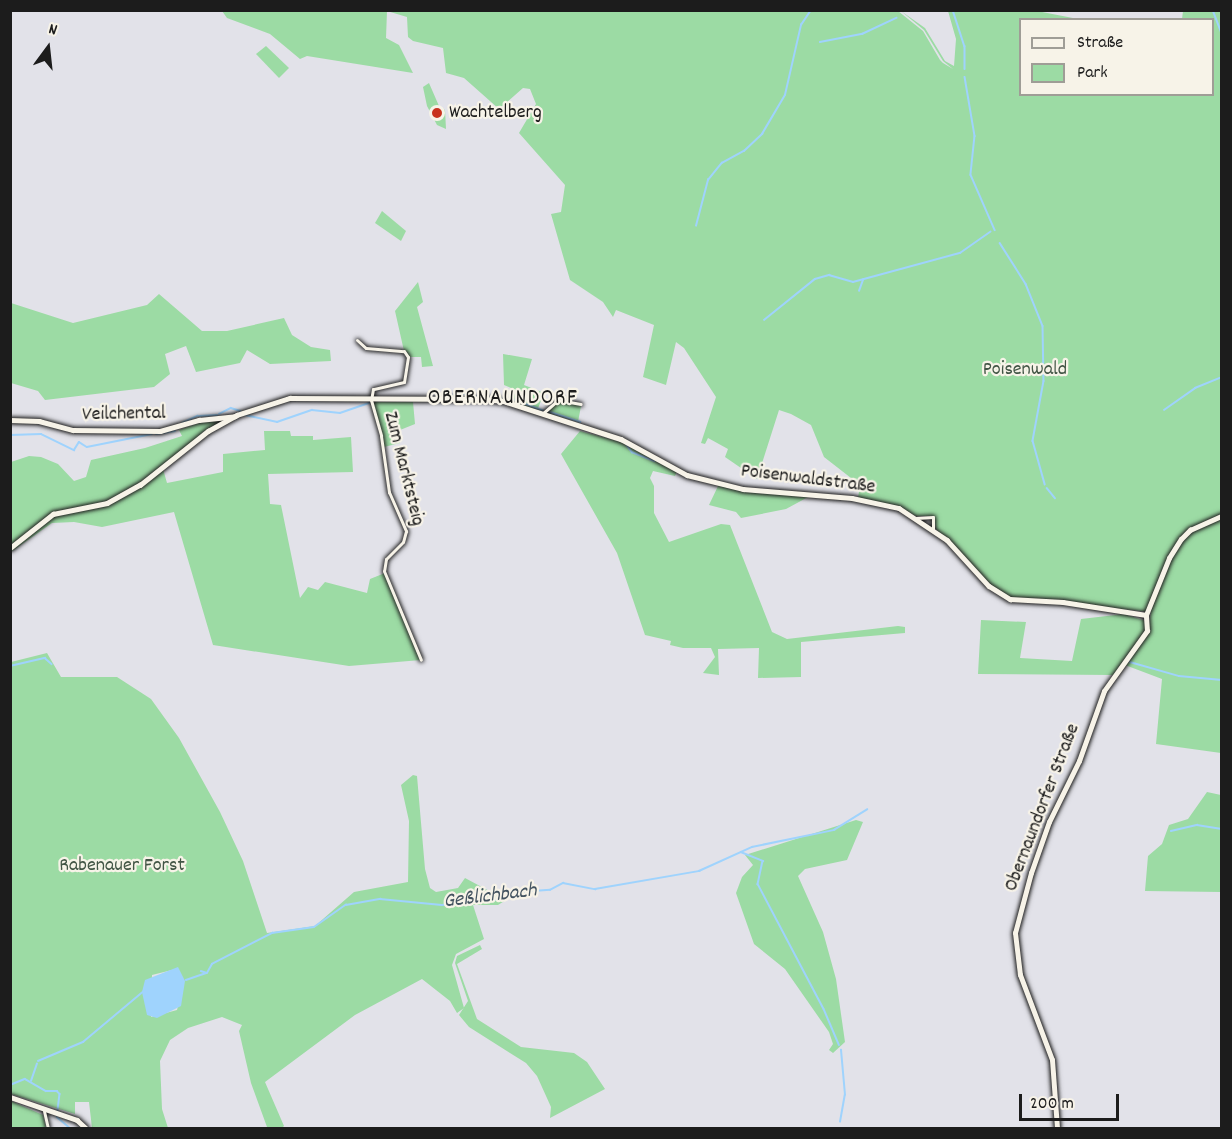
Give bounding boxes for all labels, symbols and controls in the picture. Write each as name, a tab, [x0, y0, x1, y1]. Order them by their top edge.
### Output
north arrow	[18, 18, 78, 78]
text: N	[46, 18, 60, 42]
legend	[1019, 18, 1214, 96]
text: Straße	[1077, 31, 1123, 56]
text: Park	[1077, 61, 1108, 86]
place label: Wachtelberg	[449, 101, 542, 125]
marker: Wachtelberg	[430, 106, 444, 120]
park label: Poisenwald	[983, 358, 1067, 382]
district label: OBERNAUNDORF	[428, 386, 578, 412]
street label: Veilchental	[82, 402, 166, 428]
street label: Zum Marktsteig	[377, 409, 429, 529]
street label: Poisenwaldstraße	[739, 460, 877, 500]
street label: Obernaundorfer Straße	[1000, 721, 1086, 895]
park label: Rabenauer Forst	[59, 854, 185, 878]
water label: Geßlichbach	[442, 879, 538, 915]
scale bar	[1022, 1082, 1122, 1120]
text: 200 m	[1030, 1092, 1074, 1117]

